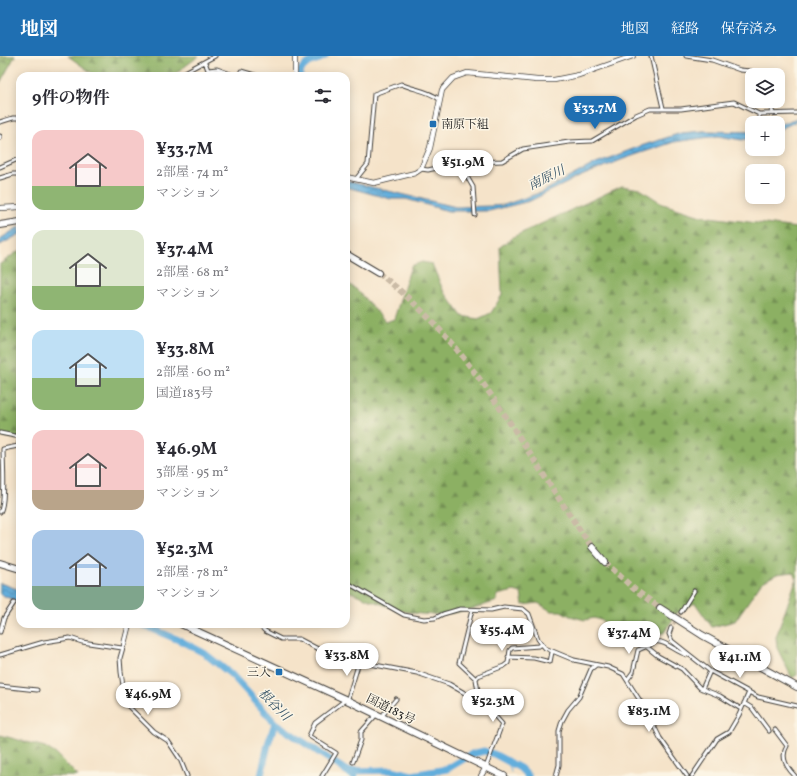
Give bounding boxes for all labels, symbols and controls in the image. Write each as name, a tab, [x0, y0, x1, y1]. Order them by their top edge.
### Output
text: 地図	[20, 17, 58, 43]
text: 地図	[621, 20, 649, 39]
text: 経路	[671, 20, 699, 39]
text: 保存済み	[721, 20, 777, 39]
map controls	[745, 68, 785, 204]
button: layers	[745, 68, 785, 108]
icon: filters	[312, 85, 334, 107]
text: 9件の物件	[32, 87, 109, 110]
pin: ¥33.7M	[562, 96, 628, 130]
text: ¥33.7M	[573, 100, 617, 118]
button: +	[745, 116, 785, 156]
place label: 南原下組	[441, 117, 489, 133]
marker: 南原下組	[428, 119, 438, 129]
text: ¥33.7M	[156, 138, 213, 161]
icon: home	[64, 146, 112, 194]
pin: ¥51.9M	[430, 150, 496, 184]
text: ¥51.9M	[441, 154, 485, 172]
water label: 南原川	[525, 161, 570, 195]
text: 2部屋 · 74 m²	[156, 164, 228, 182]
button: −	[745, 164, 785, 204]
text: マンション	[156, 185, 220, 203]
text: ¥37.4M	[156, 238, 213, 261]
icon: home	[64, 246, 112, 294]
text: 2部屋 · 68 m²	[156, 264, 229, 282]
text: マンション	[156, 285, 220, 303]
text: ¥33.8M	[156, 338, 215, 361]
icon: home	[64, 346, 112, 394]
text: 2部屋 · 60 m²	[156, 364, 230, 382]
text: 国道183号	[156, 385, 213, 403]
text: ¥46.9M	[156, 438, 217, 461]
icon: home	[64, 446, 112, 494]
text: 3部屋 · 95 m²	[156, 464, 228, 482]
text: マンション	[156, 485, 220, 503]
text: ¥52.3M	[156, 538, 213, 561]
icon: home	[64, 546, 112, 594]
text: 2部屋 · 78 m²	[156, 564, 228, 582]
text: マンション	[156, 585, 220, 603]
pin: ¥55.4M	[469, 618, 535, 652]
pin: ¥37.4M	[596, 621, 662, 655]
text: ¥55.4M	[480, 622, 524, 640]
text: ¥37.4M	[607, 625, 651, 643]
pin: ¥33.8M	[314, 643, 380, 677]
pin: ¥41.1M	[707, 645, 773, 679]
text: ¥33.8M	[325, 647, 369, 665]
text: ¥41.1M	[719, 649, 761, 667]
place label: 三入	[247, 665, 271, 681]
marker: 三入	[274, 667, 284, 677]
pin: ¥46.9M	[115, 682, 181, 716]
water label: 根谷川	[253, 685, 295, 727]
text: ¥46.9M	[125, 686, 171, 704]
pin: ¥52.3M	[460, 689, 526, 723]
street label: 国道183号	[363, 691, 418, 729]
text: ¥52.3M	[471, 693, 515, 711]
pin: ¥83.1M	[616, 699, 682, 733]
text: ¥83.1M	[627, 703, 671, 721]

